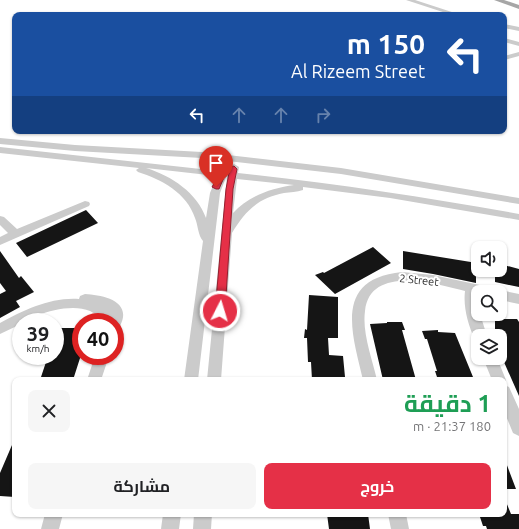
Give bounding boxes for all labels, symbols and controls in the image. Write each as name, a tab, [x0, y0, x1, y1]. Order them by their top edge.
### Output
text: 150 m	[347, 28, 425, 59]
icon: left	[439, 28, 491, 80]
text: Al Rizeem Street	[291, 61, 425, 81]
icon: left	[186, 104, 208, 126]
icon: ahead	[228, 104, 250, 126]
icon: ahead	[270, 104, 292, 126]
icon: right	[312, 104, 334, 126]
pin	[199, 146, 233, 187]
icon: arrive	[205, 152, 227, 174]
map controls	[471, 241, 507, 365]
button: sound	[471, 241, 507, 277]
street label: 2 Street	[399, 272, 440, 288]
button: search	[471, 285, 507, 321]
position arrow	[199, 290, 241, 332]
speed limit sign: 40	[72, 313, 124, 365]
text: 39	[27, 322, 49, 345]
button: layers	[471, 329, 507, 365]
text: km/h	[26, 343, 50, 354]
button: close	[28, 390, 70, 432]
text: 1 دقيقة	[404, 390, 491, 417]
text: 180 m · 21:37	[413, 419, 491, 433]
button: مشاركة	[28, 463, 256, 509]
button: خروج	[264, 463, 491, 509]

